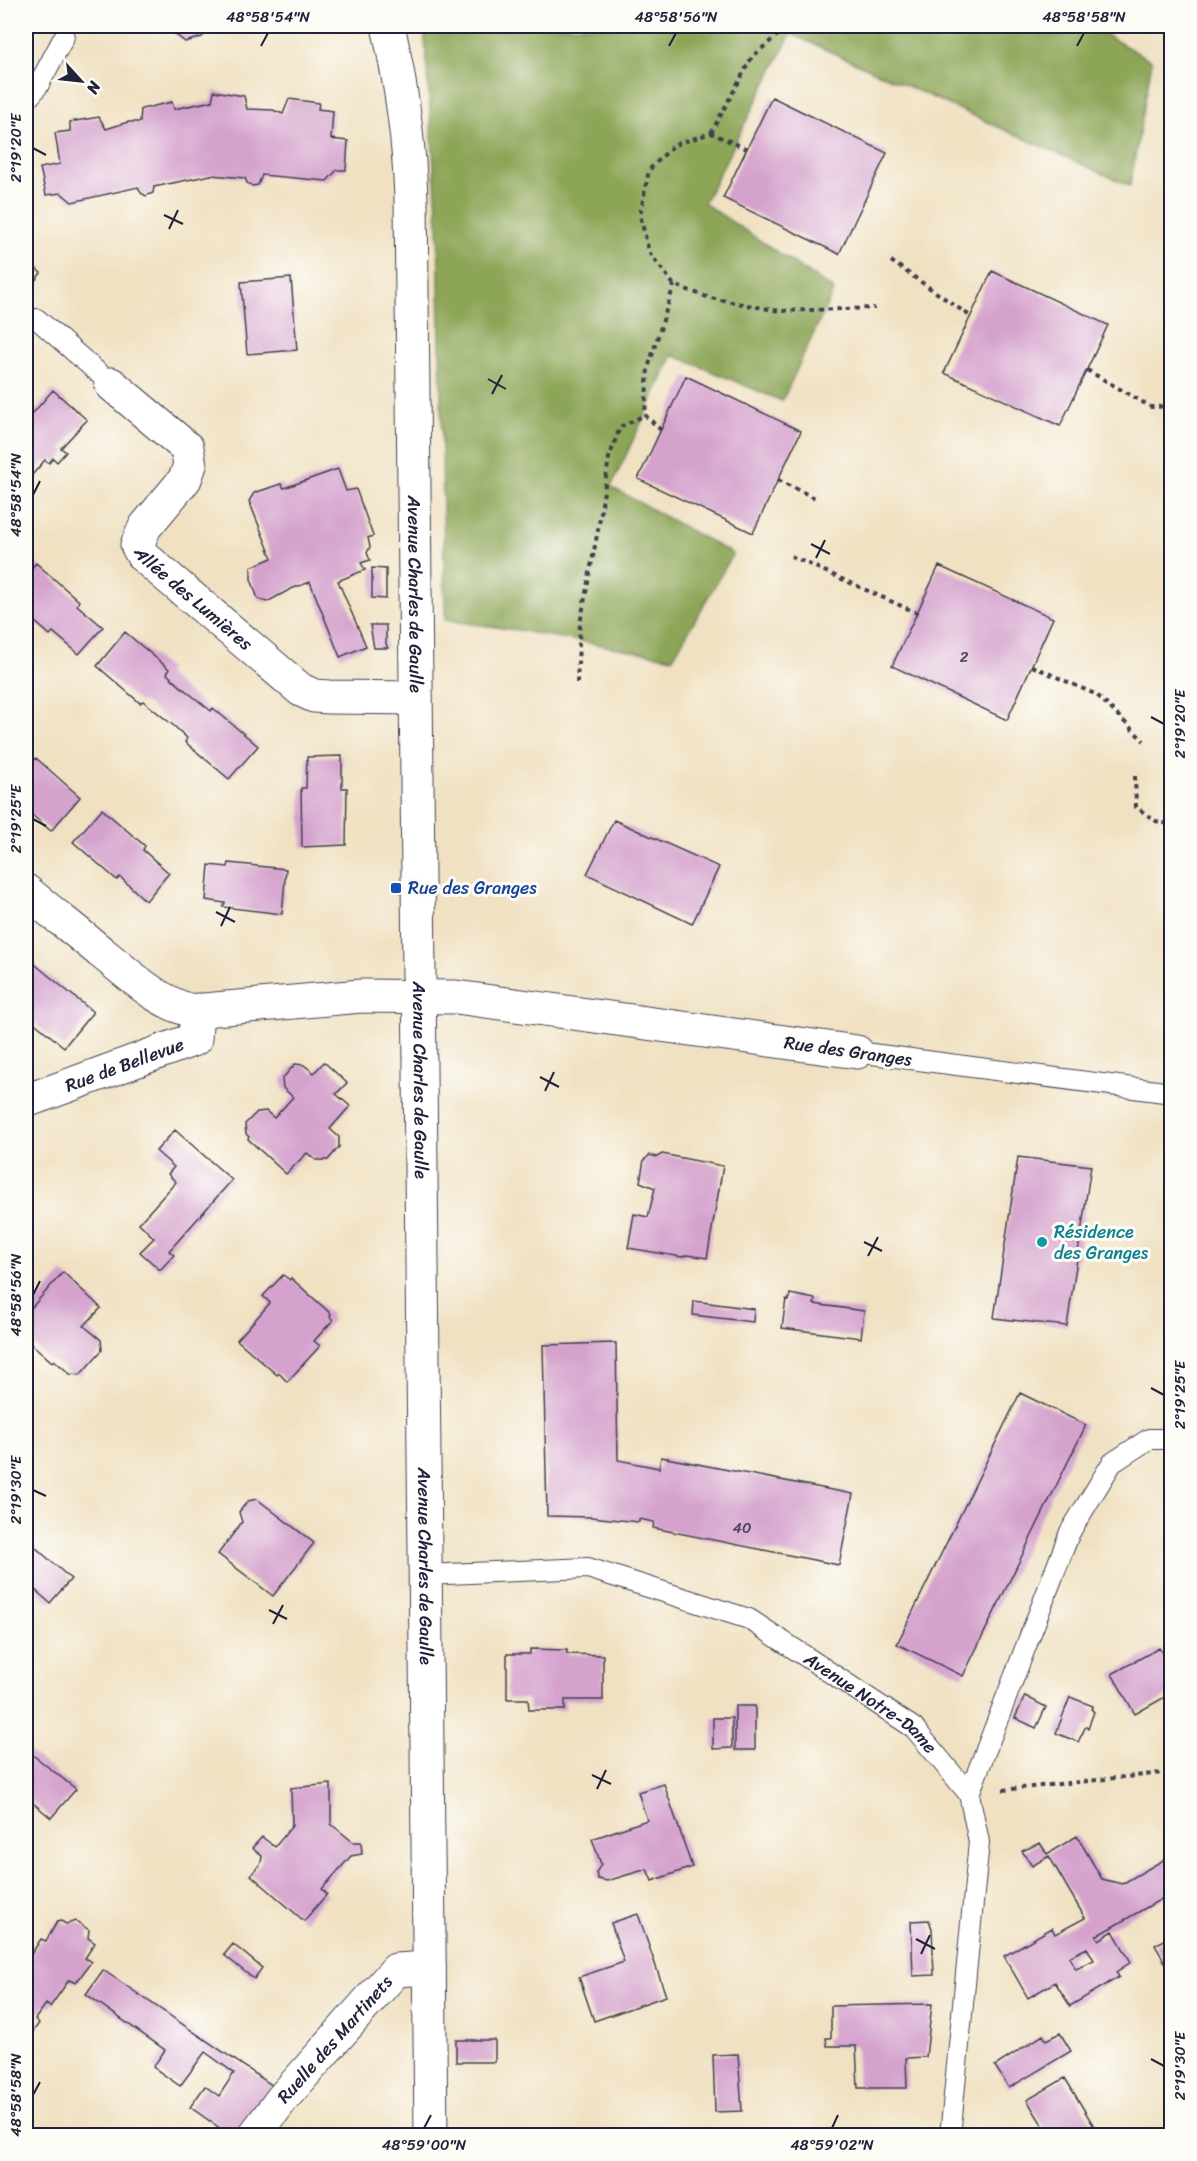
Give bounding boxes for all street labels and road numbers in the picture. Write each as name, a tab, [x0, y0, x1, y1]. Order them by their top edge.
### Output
street label: Avenue Charles de Gaulle	[398, 494, 432, 693]
street label: Allée des Lumières	[125, 540, 261, 659]
street label: Avenue Charles de Gaulle	[403, 980, 437, 1179]
street label: Rue des Granges	[782, 1026, 915, 1076]
street label: Rue de Bellevue	[60, 1028, 189, 1101]
street label: Avenue Charles de Gaulle	[408, 1466, 442, 1665]
street label: Avenue Notre-Dame	[796, 1643, 945, 1761]
street label: Ruelle des Martinets	[269, 1967, 401, 2111]

